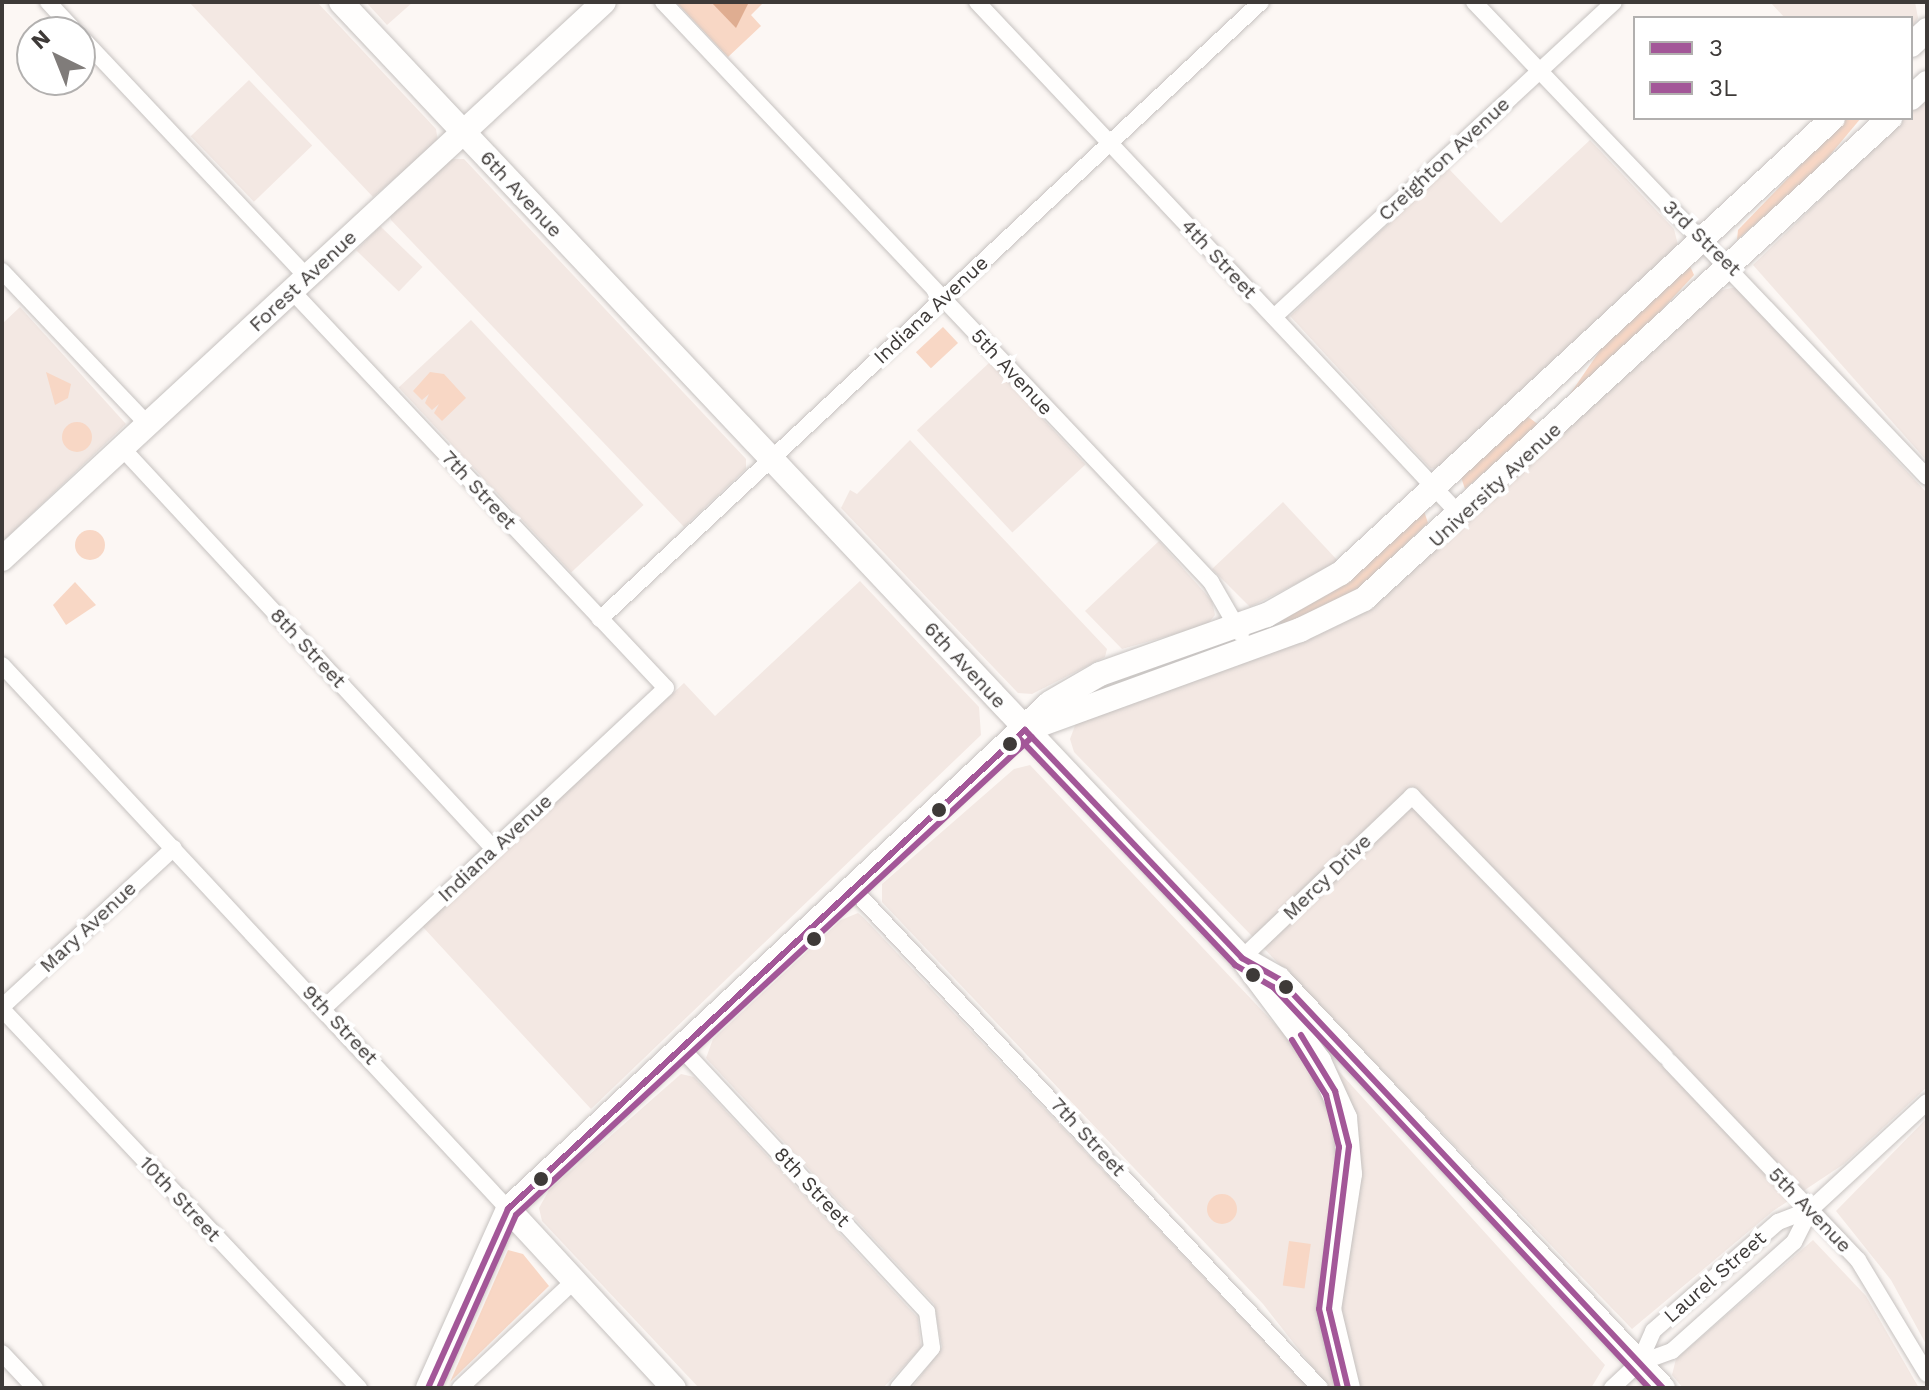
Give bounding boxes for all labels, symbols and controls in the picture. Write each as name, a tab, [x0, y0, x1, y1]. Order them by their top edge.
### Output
north arrow	[16, 16, 96, 96]
legend	[1633, 16, 1913, 120]
text: N	[26, 25, 55, 54]
text: 3	[1709, 34, 1723, 62]
text: 3L	[1709, 74, 1737, 102]
street label: Creighton Avenue	[1373, 92, 1515, 226]
street label: 6th Avenue	[475, 145, 567, 243]
street label: 3rd Street	[1658, 195, 1746, 281]
street label: 4th Street	[1176, 214, 1262, 304]
street label: Forest Avenue	[244, 225, 362, 337]
street label: Indiana Avenue	[868, 251, 994, 369]
street label: 5th Avenue	[966, 324, 1058, 420]
street label: University Avenue	[1423, 417, 1567, 553]
street label: 7th Street	[436, 446, 522, 534]
street label: 8th Street	[265, 603, 351, 693]
street label: 6th Avenue	[919, 616, 1011, 714]
unlabelled marker	[1002, 736, 1018, 752]
street label: Indiana Avenue	[432, 789, 558, 907]
unlabelled marker	[931, 802, 947, 818]
street label: Mercy Drive	[1278, 829, 1376, 925]
street label: Mary Avenue	[34, 876, 142, 978]
unlabelled marker	[806, 931, 822, 947]
unlabelled marker	[1245, 967, 1261, 983]
unlabelled marker	[1278, 979, 1294, 995]
street label: 9th Street	[297, 980, 383, 1070]
street label: 7th Street	[1045, 1093, 1131, 1181]
street label: 8th Street	[769, 1142, 855, 1232]
street label: 10th Street	[134, 1151, 226, 1247]
street label: 5th Avenue	[1763, 1162, 1857, 1258]
unlabelled marker	[533, 1171, 549, 1187]
street label: Laurel Street	[1659, 1226, 1771, 1328]

